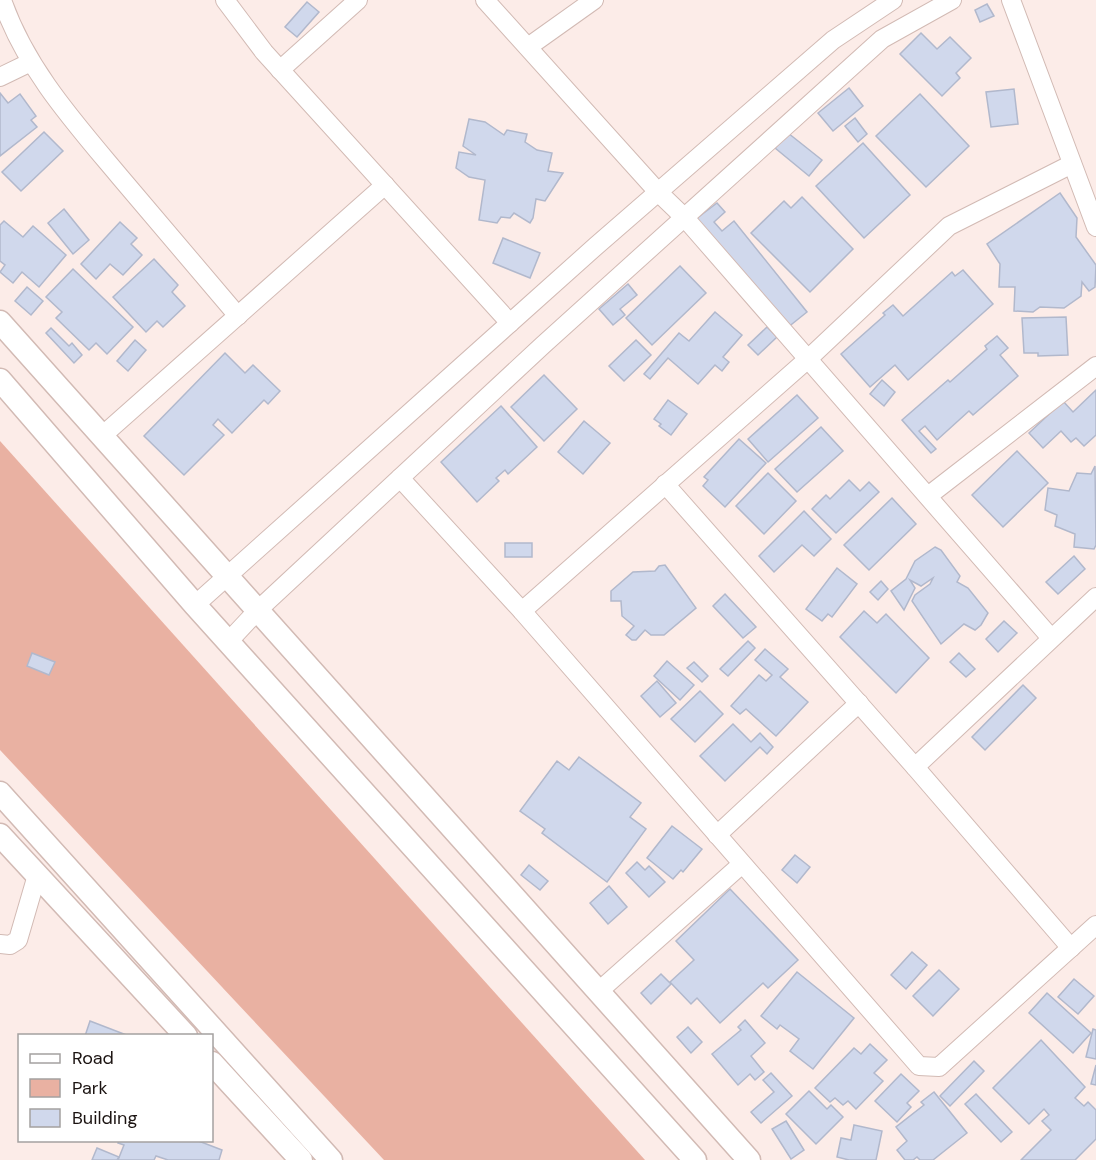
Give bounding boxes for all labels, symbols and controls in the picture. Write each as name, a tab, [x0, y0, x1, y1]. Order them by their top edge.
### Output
legend	[18, 1034, 213, 1142]
text: Road	[72, 1046, 114, 1070]
text: Park	[72, 1076, 108, 1100]
text: Building	[72, 1106, 137, 1130]

